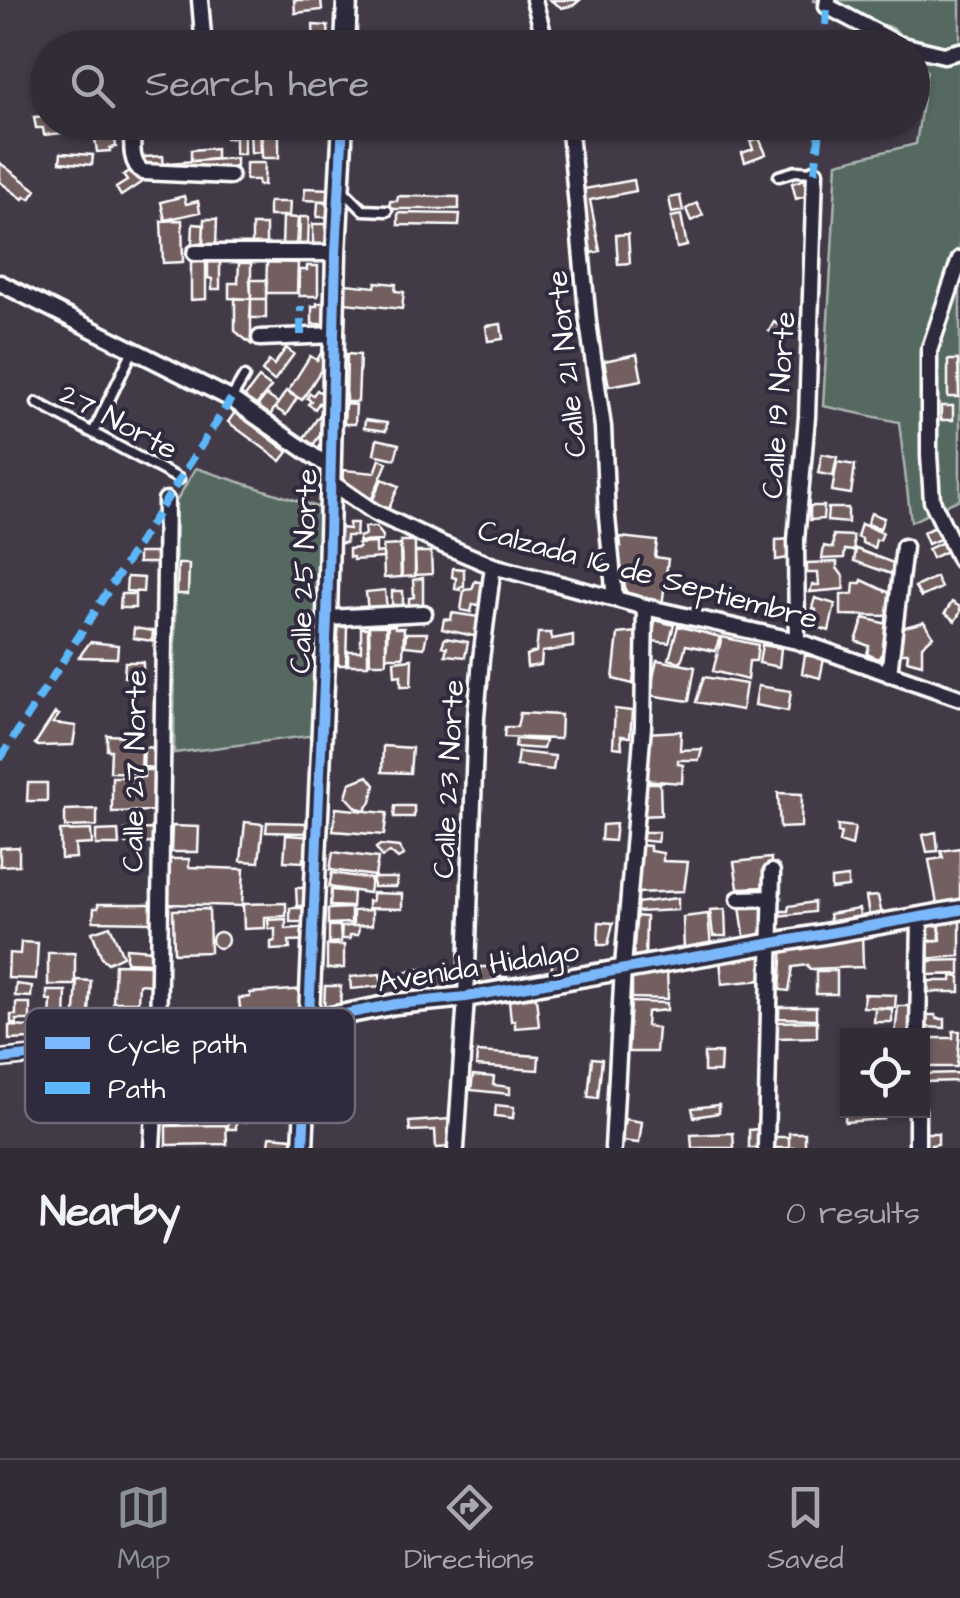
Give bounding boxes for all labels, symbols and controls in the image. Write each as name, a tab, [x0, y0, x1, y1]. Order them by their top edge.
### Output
search box	[30, 30, 930, 140]
icon: search	[65, 58, 120, 113]
text: Search here	[145, 59, 369, 111]
street label: Calle 21 Norte	[536, 268, 598, 459]
street label: Calle 19 Norte	[752, 310, 806, 500]
street label: 27 Norte	[52, 373, 185, 471]
street label: Calle 25 Norte	[279, 468, 329, 674]
street label: Calzada 16 de Septiembre	[473, 509, 822, 641]
street label: Calle 27 Norte	[112, 669, 158, 873]
street label: Calle 23 Norte	[423, 678, 475, 880]
street label: Avenida Hidalgo	[374, 930, 582, 1005]
legend	[25, 1008, 355, 1123]
text: Cycle path	[108, 1025, 247, 1066]
map controls	[840, 1028, 930, 1118]
button: locate	[840, 1028, 930, 1118]
text: Path	[108, 1070, 165, 1109]
text: Nearby	[40, 1184, 180, 1242]
text: 0 results	[786, 1191, 920, 1236]
tab: Map	[116, 1480, 171, 1579]
tab: Directions	[404, 1480, 534, 1579]
tab: Saved	[767, 1480, 844, 1579]

